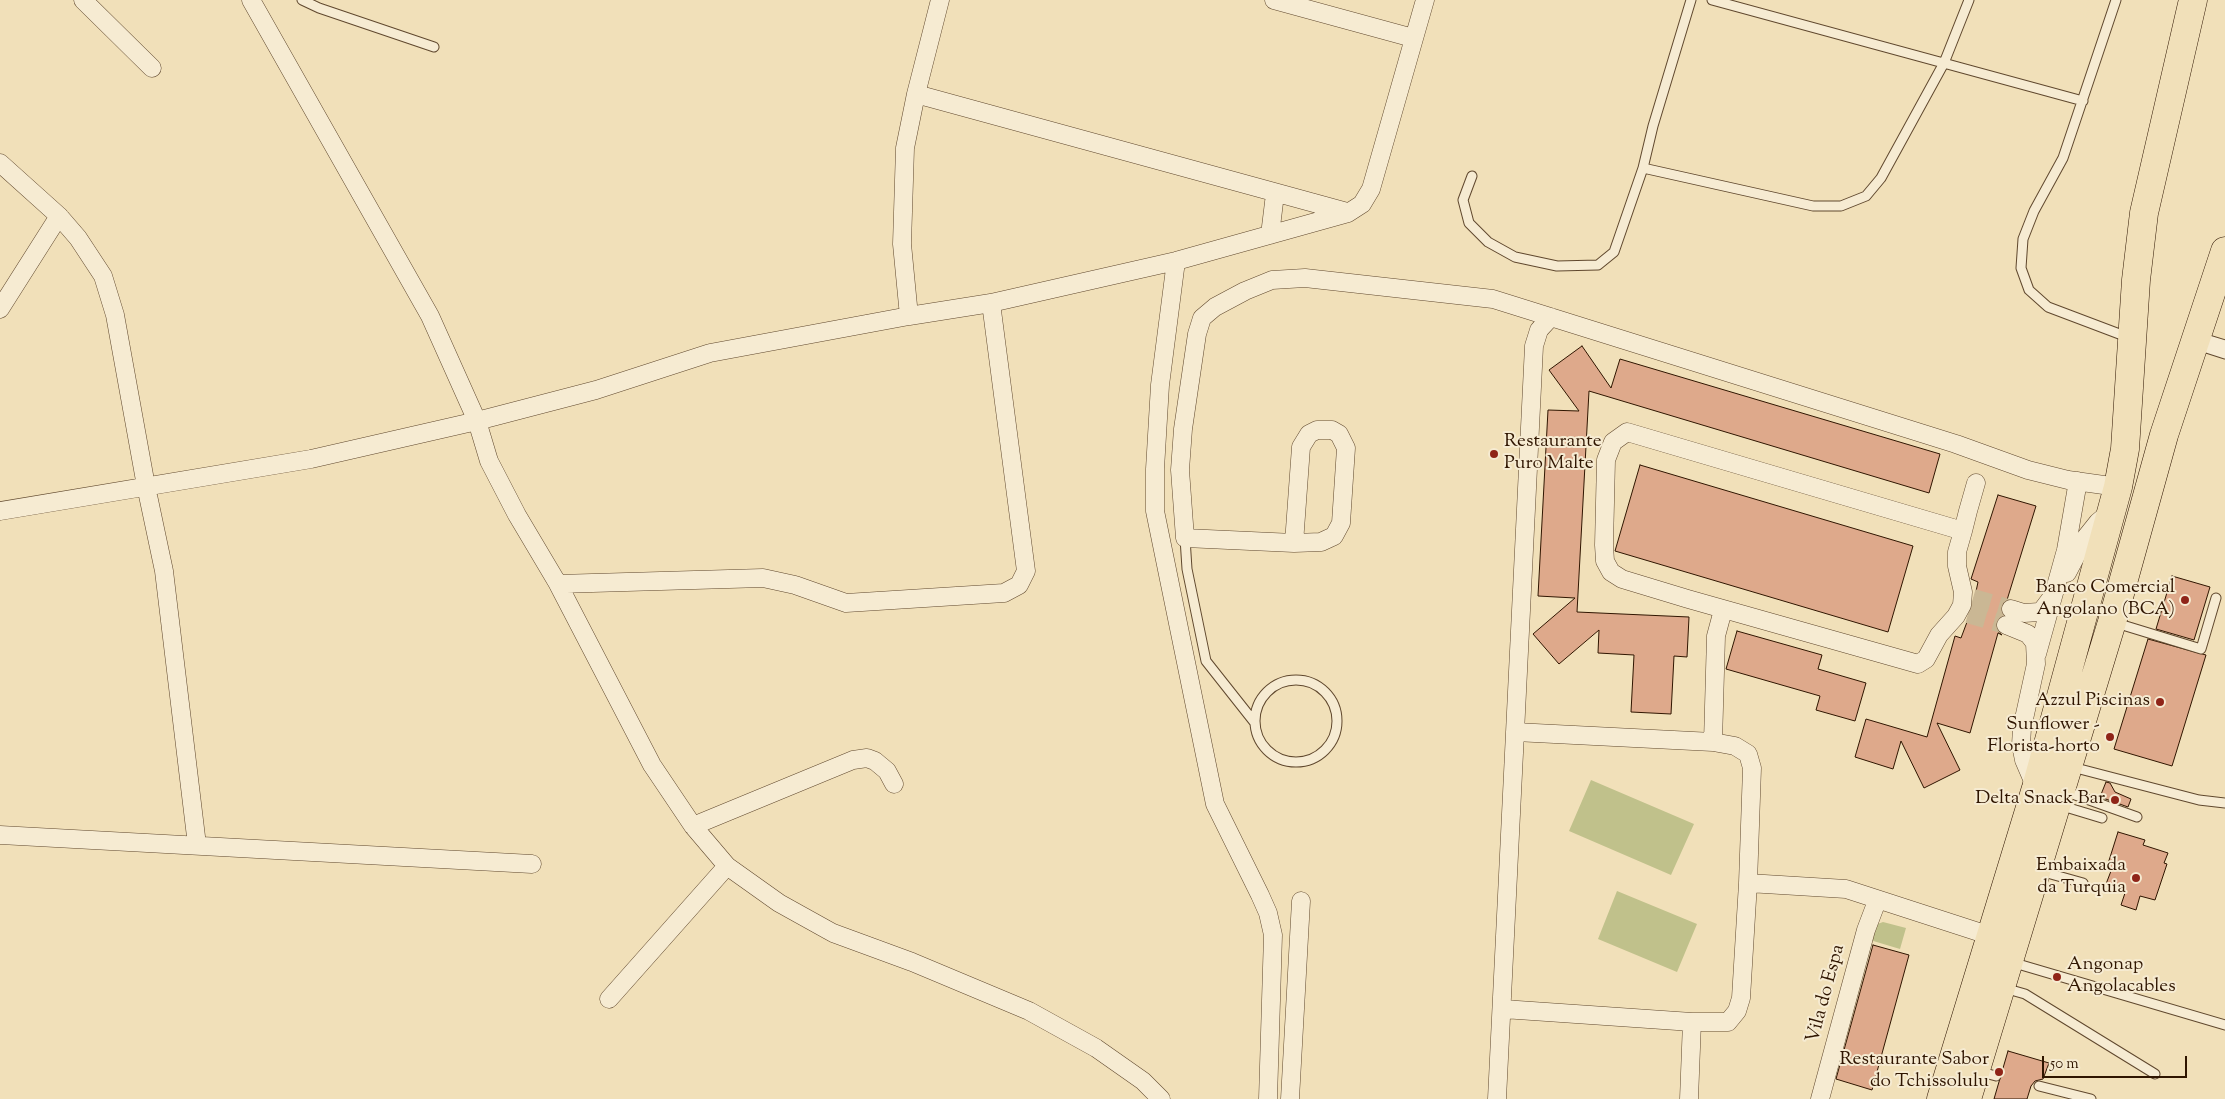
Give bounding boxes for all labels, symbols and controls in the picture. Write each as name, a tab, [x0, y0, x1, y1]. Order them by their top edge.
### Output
place label: Restaurante Puro Malte	[1504, 432, 1602, 476]
marker: Restaurante Puro Malte	[1488, 448, 1500, 460]
place label: Banco Comercial Angolano (BCA)	[2035, 578, 2175, 622]
marker: Banco Comercial Angolano (BCA)	[2179, 594, 2191, 606]
place label: Azzul Piscinas	[2035, 691, 2150, 713]
marker: Azzul Piscinas	[2154, 696, 2166, 708]
place label: Sunflower - Florista-horto	[1987, 715, 2100, 759]
marker: Sunflower - Florista-horto	[2104, 731, 2116, 743]
place label: Delta Snack Bar	[1975, 789, 2105, 811]
marker: Delta Snack Bar	[2109, 794, 2121, 806]
place label: Embaixada da Turquia	[2036, 856, 2126, 900]
marker: Embaixada da Turquia	[2130, 872, 2142, 884]
street label: Vila do Espa	[1803, 942, 1851, 1046]
place label: Angonap Angolacables	[2067, 955, 2176, 999]
marker: Angonap Angolacables	[2051, 971, 2063, 983]
scale bar	[2045, 1046, 2190, 1078]
place label: Restaurante Sabor do Tchissolulu	[1840, 1050, 1989, 1094]
text: 50 m	[2050, 1054, 2079, 1075]
marker: Restaurante Sabor do Tchissolulu	[1993, 1066, 2005, 1078]

